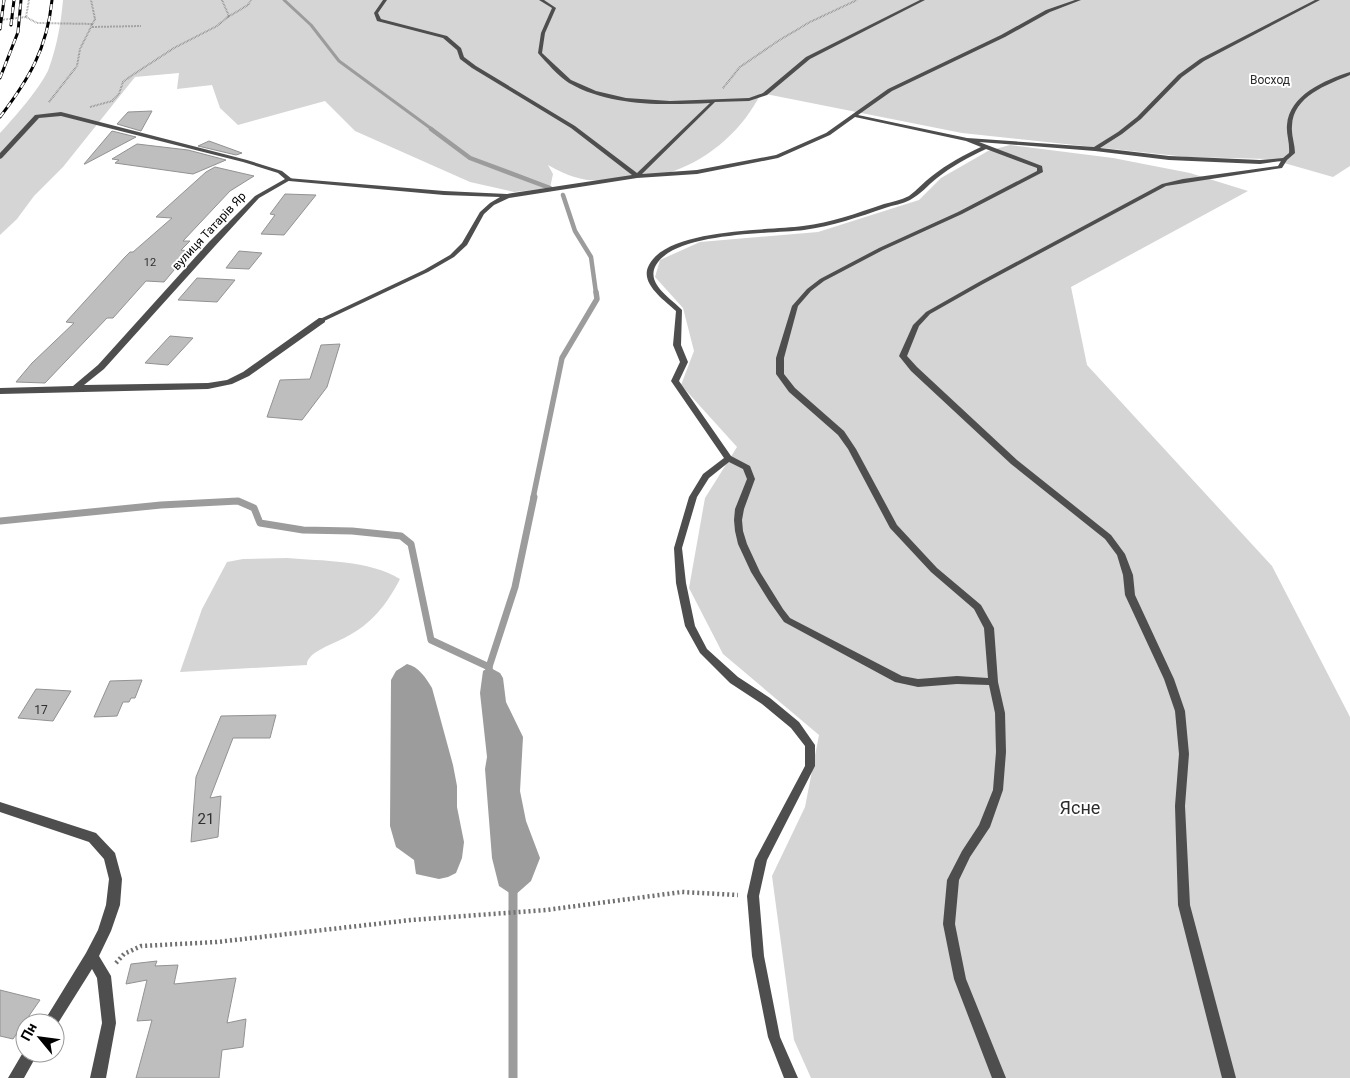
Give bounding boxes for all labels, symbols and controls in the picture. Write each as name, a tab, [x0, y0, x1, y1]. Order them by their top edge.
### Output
park label: Восход	[1250, 73, 1290, 87]
street label: вулиця Татарів Яр	[169, 189, 249, 273]
house number: 12	[144, 256, 156, 269]
house number: 17	[34, 703, 48, 717]
park label: Ясне	[1060, 797, 1100, 818]
house number: 21	[198, 810, 214, 828]
north arrow	[15, 1013, 65, 1063]
text: Пн	[17, 1020, 40, 1043]

